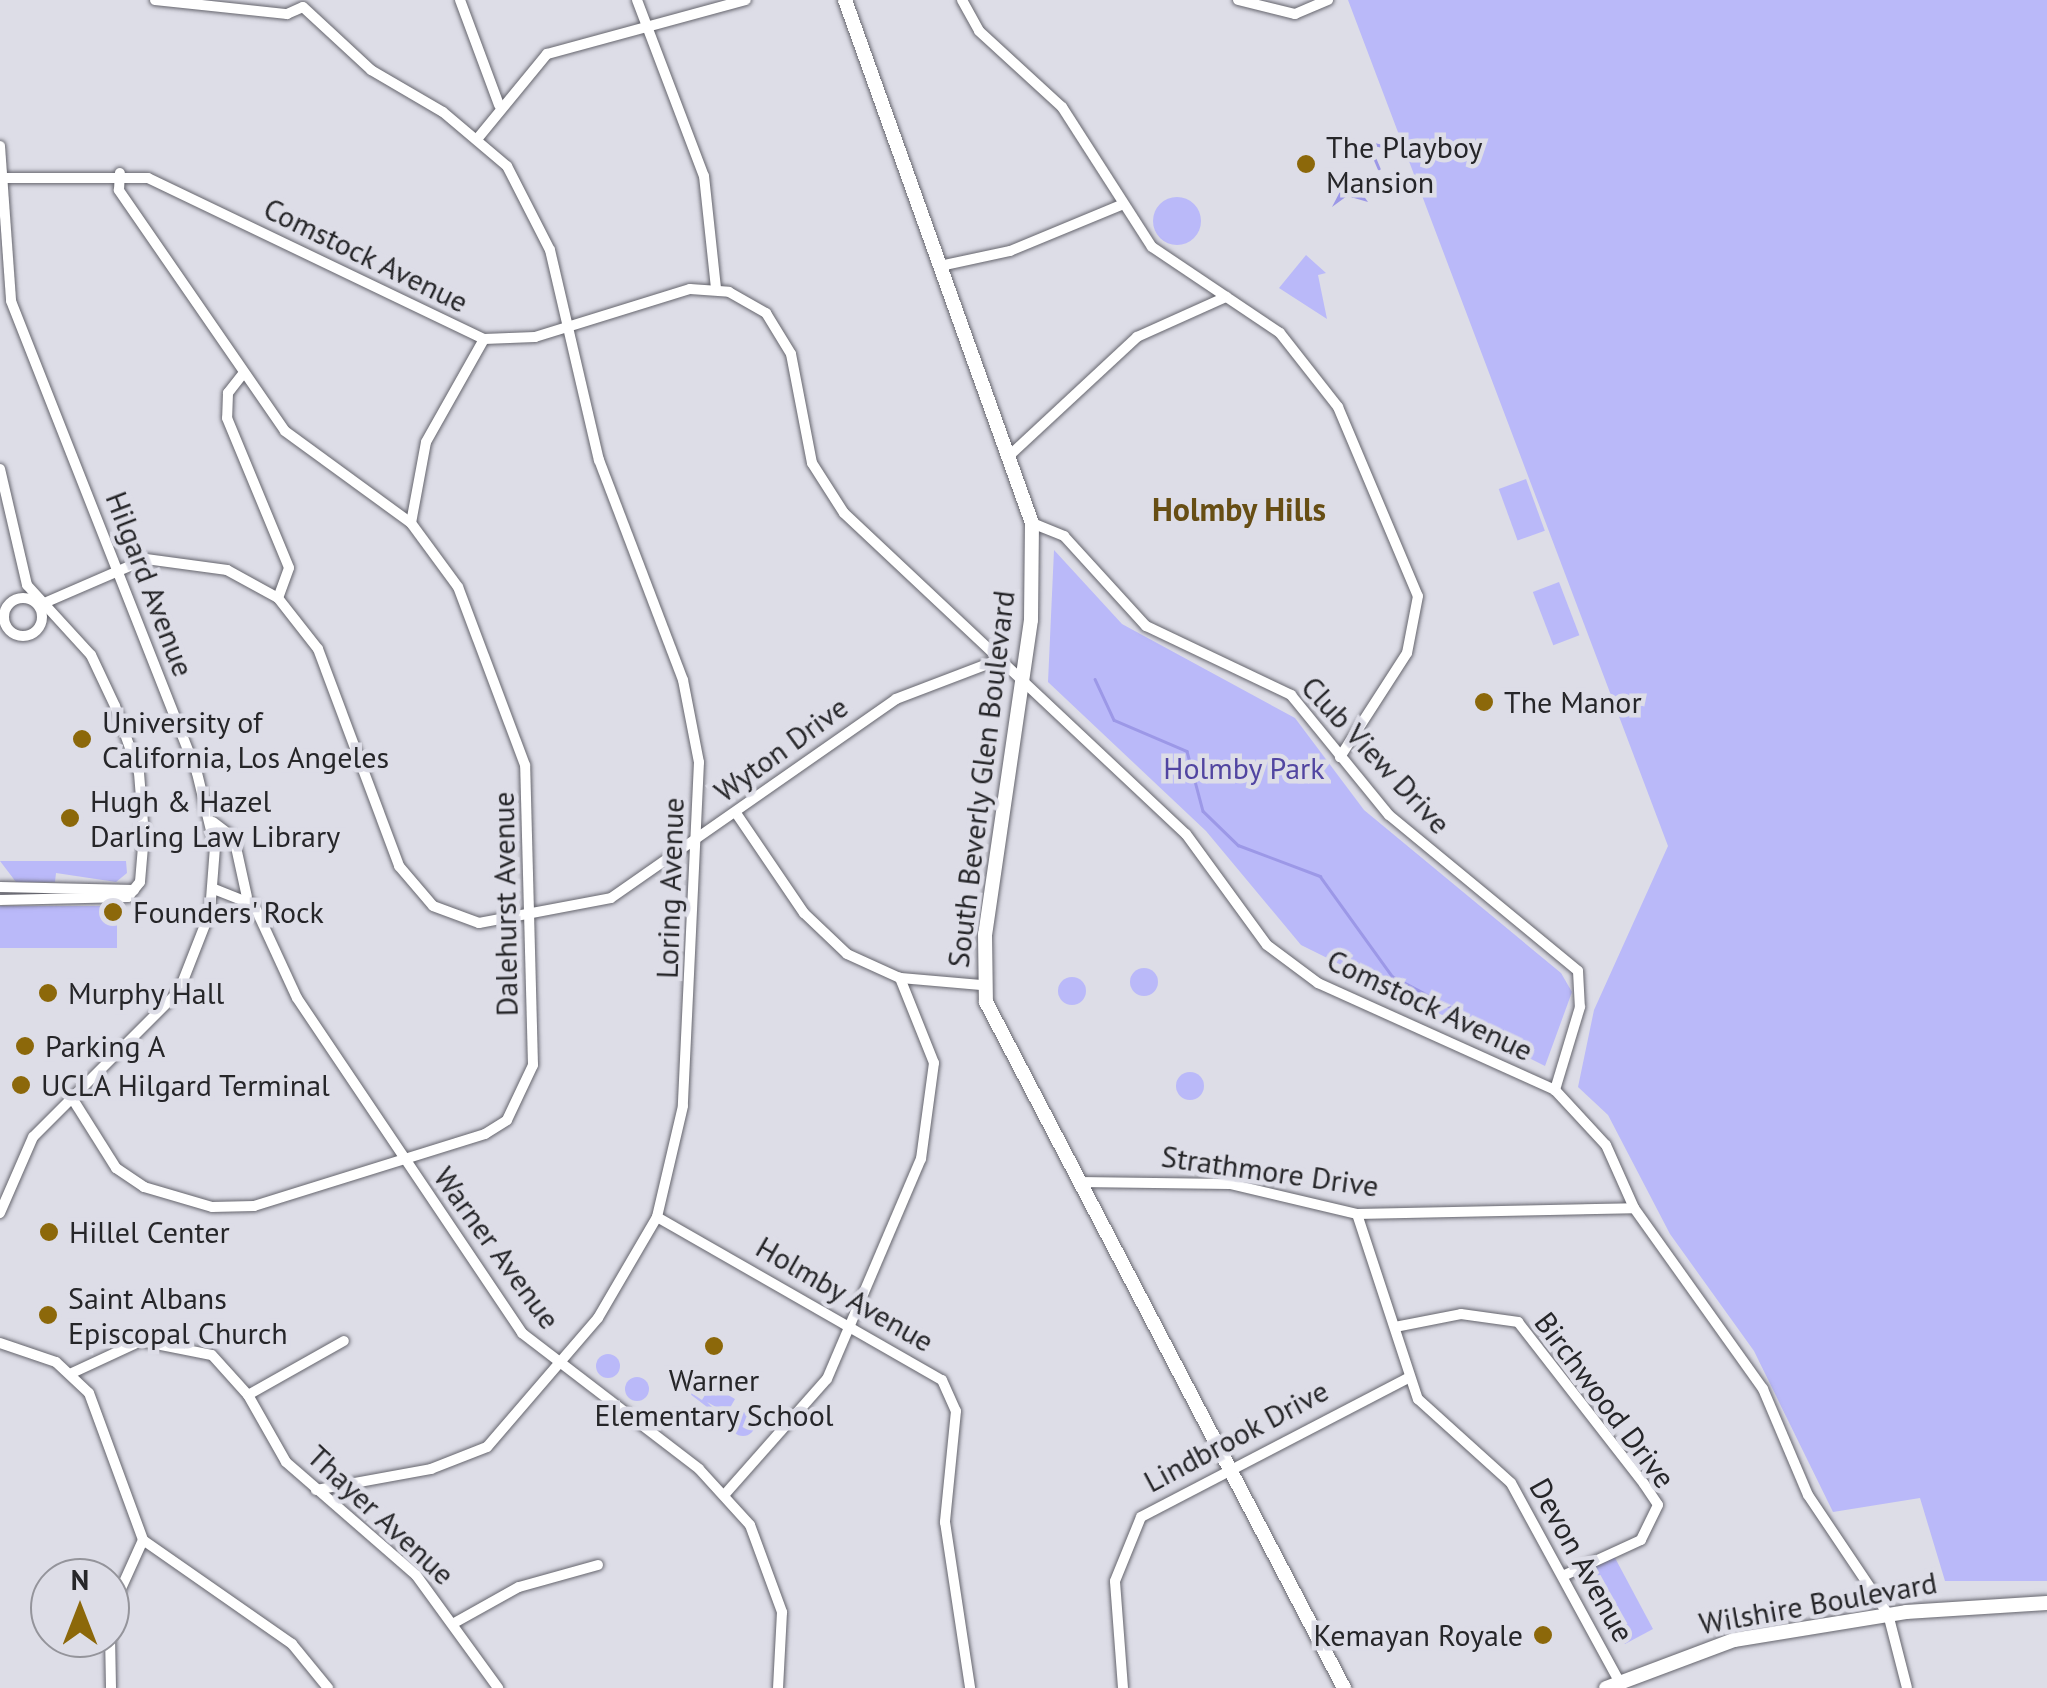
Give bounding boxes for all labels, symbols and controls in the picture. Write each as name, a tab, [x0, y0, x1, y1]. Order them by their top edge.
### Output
place label: The Playboy Mansion	[1326, 129, 1483, 200]
marker: The Playboy Mansion	[1295, 153, 1317, 175]
street label: Comstock Avenue	[257, 190, 475, 320]
street label: Hilgard Avenue	[98, 486, 202, 682]
district label: Holmby Hills	[1151, 490, 1327, 528]
street label: South Beverly Glen Boulevard	[940, 588, 1022, 970]
street label: Club View Drive	[1293, 668, 1459, 842]
place label: The Manor	[1504, 684, 1642, 720]
street label: Wyton Drive	[707, 689, 855, 809]
marker: The Manor	[1473, 691, 1495, 713]
place label: University of California, Los Angeles	[102, 704, 392, 774]
marker: University of California, Los Angeles	[71, 728, 93, 750]
park label: Holmby Park	[1163, 750, 1325, 786]
place label: Hugh & Hazel Darling Law Library	[90, 783, 341, 854]
street label: Dalehurst Avenue	[485, 791, 525, 1017]
street label: Loring Avenue	[649, 796, 691, 980]
marker: Hugh & Hazel Darling Law Library	[59, 807, 81, 829]
place label: Founders' Rock	[133, 894, 326, 930]
marker: Founders' Rock	[102, 901, 124, 923]
street label: Comstock Avenue	[1321, 941, 1539, 1069]
place label: Murphy Hall	[68, 975, 225, 1011]
marker: Murphy Hall	[37, 982, 59, 1004]
place label: Parking A	[45, 1028, 166, 1064]
marker: Parking A	[14, 1035, 36, 1057]
place label: UCLA Hilgard Terminal	[41, 1067, 332, 1103]
marker: UCLA Hilgard Terminal	[10, 1074, 32, 1096]
street label: Strathmore Drive	[1159, 1138, 1381, 1204]
street label: Warner Avenue	[426, 1160, 568, 1336]
place label: Hillel Center	[69, 1214, 230, 1250]
marker: Hillel Center	[38, 1221, 60, 1243]
street label: Holmby Avenue	[749, 1228, 941, 1360]
place label: Saint Albans Episcopal Church	[68, 1280, 288, 1350]
marker: Saint Albans Episcopal Church	[37, 1304, 59, 1326]
street label: Birchwood Drive	[1527, 1305, 1683, 1495]
marker: Warner Elementary School	[703, 1335, 725, 1357]
place label: Warner Elementary School	[594, 1362, 834, 1432]
street label: Lindbrook Drive	[1137, 1372, 1335, 1500]
street label: Thayer Avenue	[300, 1437, 462, 1593]
street label: Devon Avenue	[1522, 1471, 1642, 1649]
north arrow	[30, 1558, 130, 1658]
text: N	[71, 1561, 89, 1598]
street label: Wilshire Boulevard	[1696, 1564, 1940, 1642]
place label: Kemayan Royale	[1313, 1617, 1523, 1653]
marker: Kemayan Royale	[1532, 1624, 1554, 1646]

